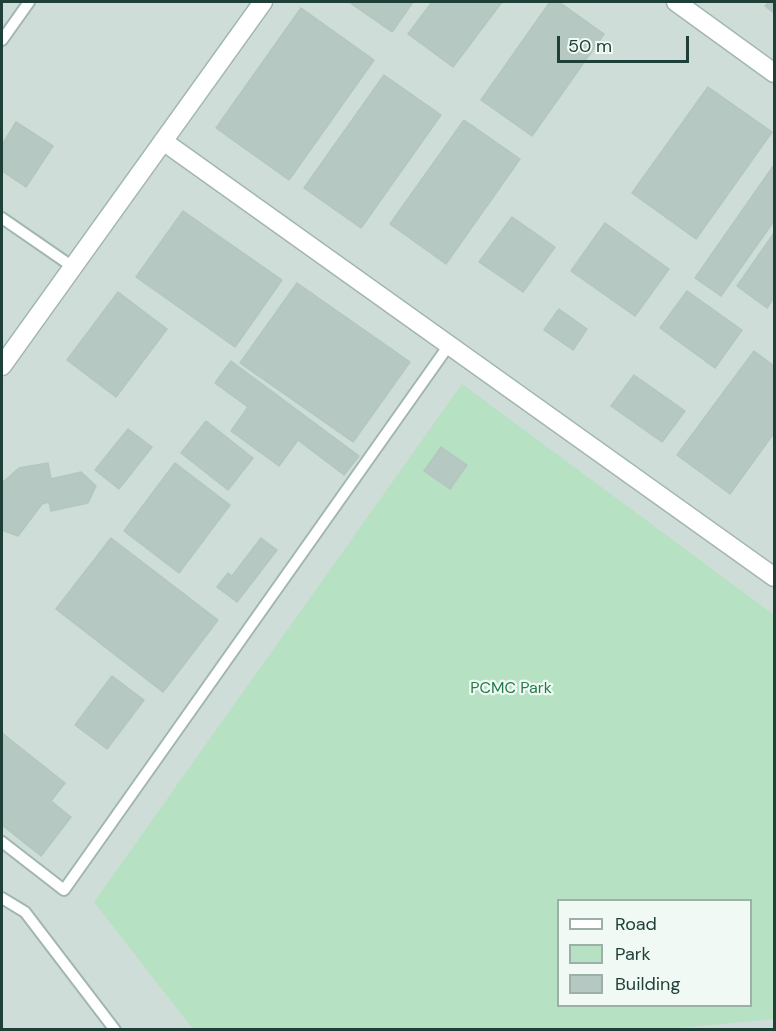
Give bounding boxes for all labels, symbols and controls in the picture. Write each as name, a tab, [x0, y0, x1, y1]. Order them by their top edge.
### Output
scale bar	[560, 24, 692, 62]
text: 50 m	[568, 34, 612, 58]
park label: PCMC Park	[470, 679, 552, 699]
legend	[557, 899, 752, 1007]
text: Road	[615, 912, 657, 936]
text: Park	[615, 942, 651, 966]
text: Building	[615, 972, 680, 996]

